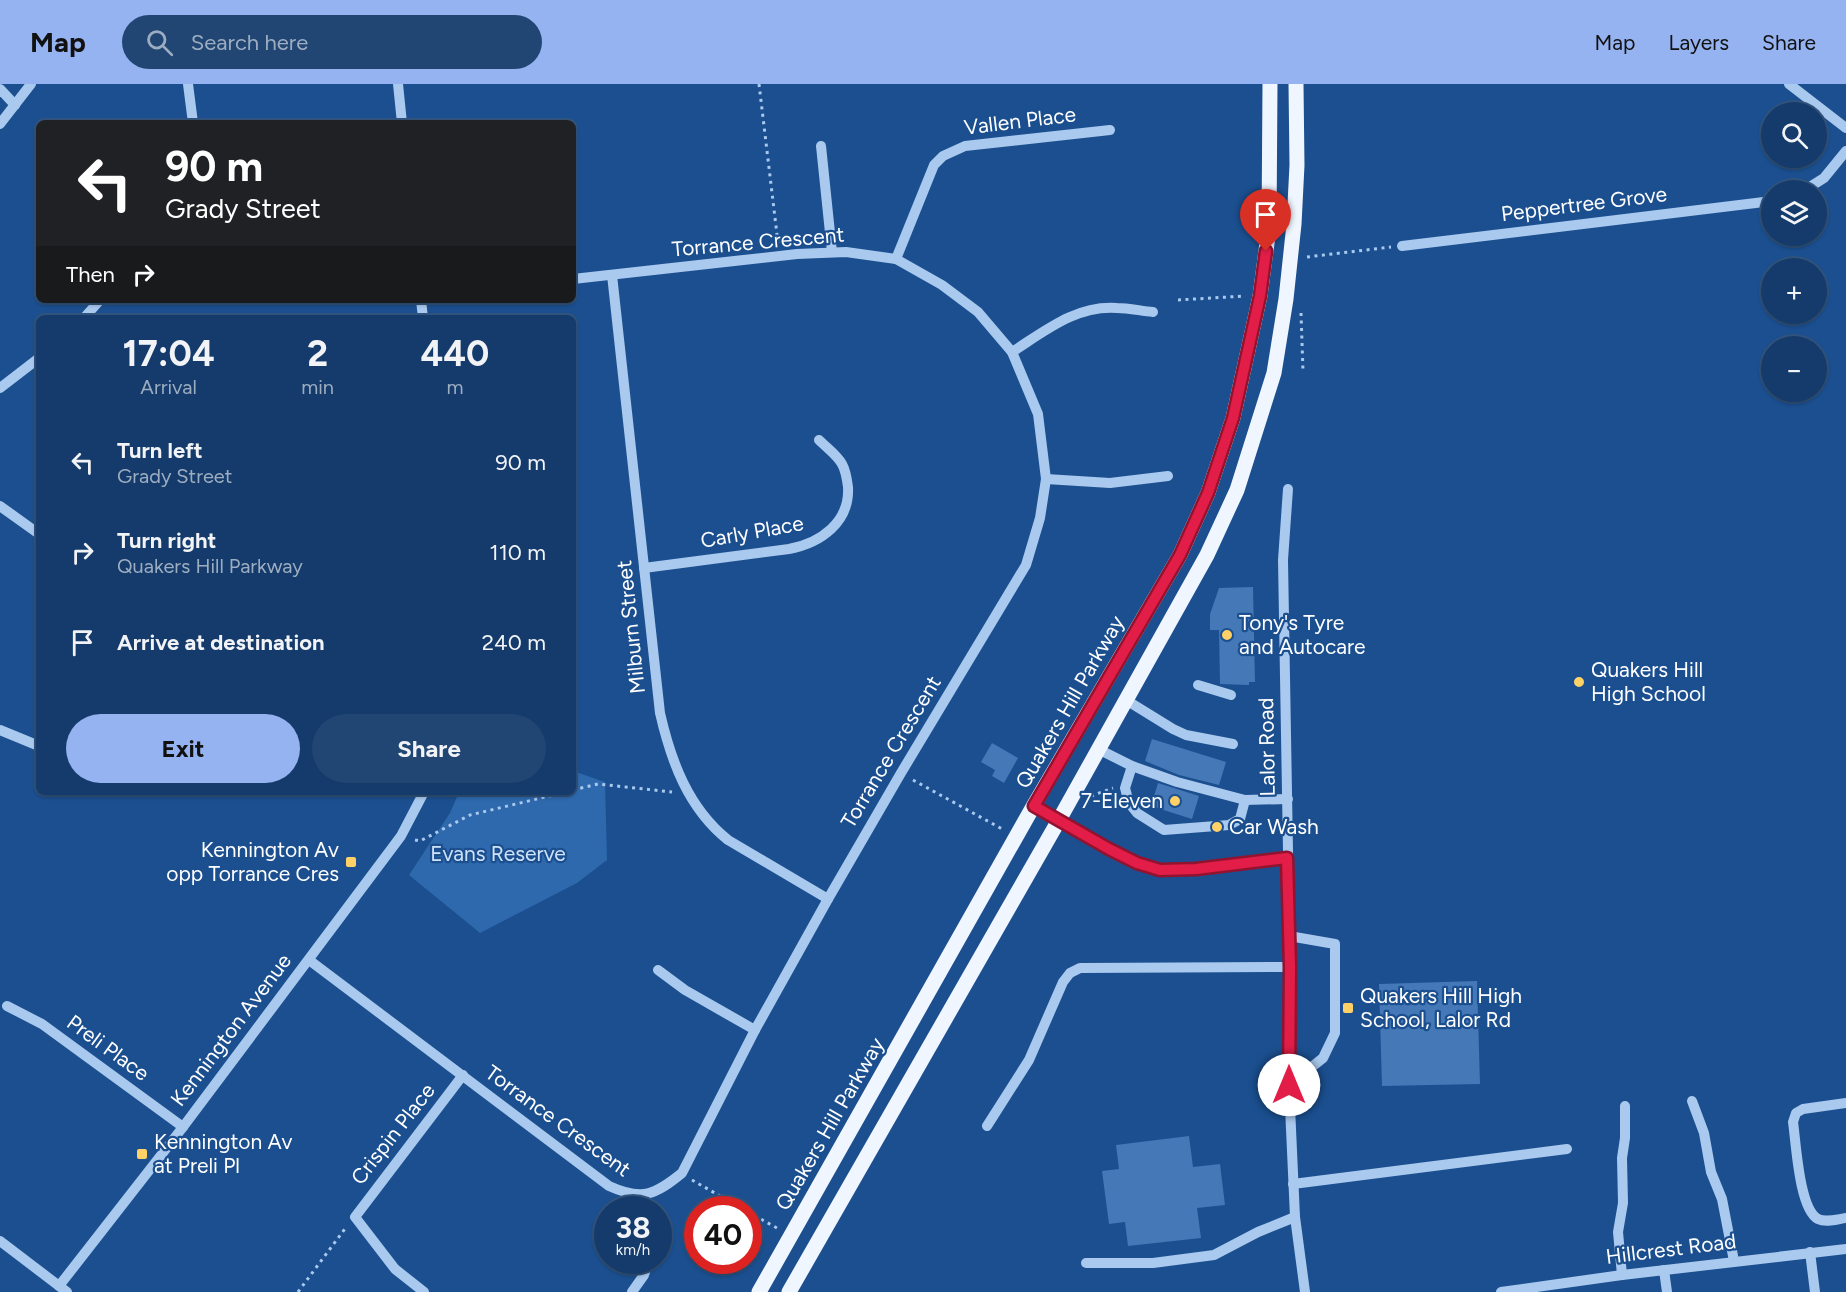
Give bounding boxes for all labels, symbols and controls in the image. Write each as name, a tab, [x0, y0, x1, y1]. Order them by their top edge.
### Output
search box	[122, 15, 542, 69]
text: Map	[30, 25, 86, 59]
icon: search	[143, 26, 176, 59]
text: Search here	[191, 29, 308, 56]
text: Map	[1595, 30, 1635, 55]
text: Layers	[1668, 30, 1729, 55]
text: Share	[1762, 30, 1816, 55]
street label: Vallen Place	[963, 101, 1077, 140]
map controls	[1761, 102, 1827, 402]
button: search	[1761, 102, 1827, 168]
text: 90 m	[165, 141, 263, 192]
icon: left	[66, 144, 144, 222]
button: layers	[1761, 180, 1827, 246]
street label: Peppertree Grove	[1500, 181, 1668, 226]
pin	[1240, 189, 1291, 251]
text: Grady Street	[165, 192, 321, 225]
icon: arrive	[1249, 198, 1282, 231]
street label: Torrance Crescent	[671, 222, 845, 261]
icon: right	[127, 258, 160, 291]
button: +	[1761, 258, 1827, 324]
text: Then	[66, 261, 115, 288]
text: 17:04	[123, 332, 215, 375]
text: 2	[307, 332, 328, 375]
text: 440	[421, 332, 489, 375]
button: −	[1761, 336, 1827, 402]
text: Arrival	[140, 375, 197, 399]
text: min	[301, 375, 334, 399]
text: m	[446, 375, 464, 399]
text: Turn left	[117, 437, 203, 464]
icon: left	[66, 446, 99, 479]
text: 90 m	[495, 449, 546, 476]
text: Grady Street	[117, 464, 232, 488]
street label: Carly Place	[698, 510, 805, 553]
text: Turn right	[117, 527, 216, 554]
icon: right	[66, 536, 99, 569]
text: 110 m	[490, 539, 546, 566]
text: Quakers Hill Parkway	[117, 554, 303, 578]
street label: Milburn Street	[611, 559, 650, 695]
place label: Tony's Tyre and Autocare	[1239, 610, 1366, 659]
street label: Quakers Hill Parkway	[1010, 611, 1129, 792]
icon: arrive	[66, 626, 99, 659]
marker: Tony's Tyre and Autocare	[1220, 628, 1234, 642]
text: Arrive at destination	[117, 629, 325, 656]
text: 240 m	[482, 629, 546, 656]
place label: Quakers Hill High School	[1591, 657, 1706, 706]
street label: Torrance Crescent	[835, 671, 946, 832]
marker: Quakers Hill High School	[1572, 675, 1586, 689]
street label: Lalor Road	[1253, 697, 1280, 797]
button: Exit	[66, 714, 300, 783]
button: Share	[312, 714, 546, 783]
place label: 7-Eleven	[1081, 788, 1163, 813]
marker: 7-Eleven	[1168, 794, 1182, 808]
place label: Car Wash	[1229, 814, 1319, 839]
marker: Car Wash	[1210, 820, 1224, 834]
place label: Kennington Av opp Torrance Cres	[166, 837, 339, 886]
park label: Evans Reserve	[430, 841, 566, 866]
marker: Kennington Av opp Torrance Cres	[344, 855, 358, 869]
street label: Kennington Avenue	[165, 949, 296, 1111]
place label: Quakers Hill High School, Lalor Rd	[1360, 983, 1522, 1032]
marker: Quakers Hill High School, Lalor Rd	[1341, 1001, 1355, 1015]
street label: Preli Place	[62, 1009, 154, 1086]
street label: Quakers Hill Parkway	[770, 1033, 889, 1214]
position arrow	[1257, 1053, 1321, 1117]
street label: Torrance Crescent	[481, 1060, 636, 1182]
street label: Crispin Place	[345, 1078, 440, 1189]
place label: Kennington Av at Preli Pl	[154, 1129, 292, 1178]
marker: Kennington Av at Preli Pl	[135, 1147, 149, 1161]
speed limit sign: 40	[684, 1196, 762, 1274]
text: 38	[615, 1209, 651, 1246]
street label: Hillcrest Road	[1604, 1228, 1738, 1269]
text: km/h	[616, 1241, 650, 1259]

